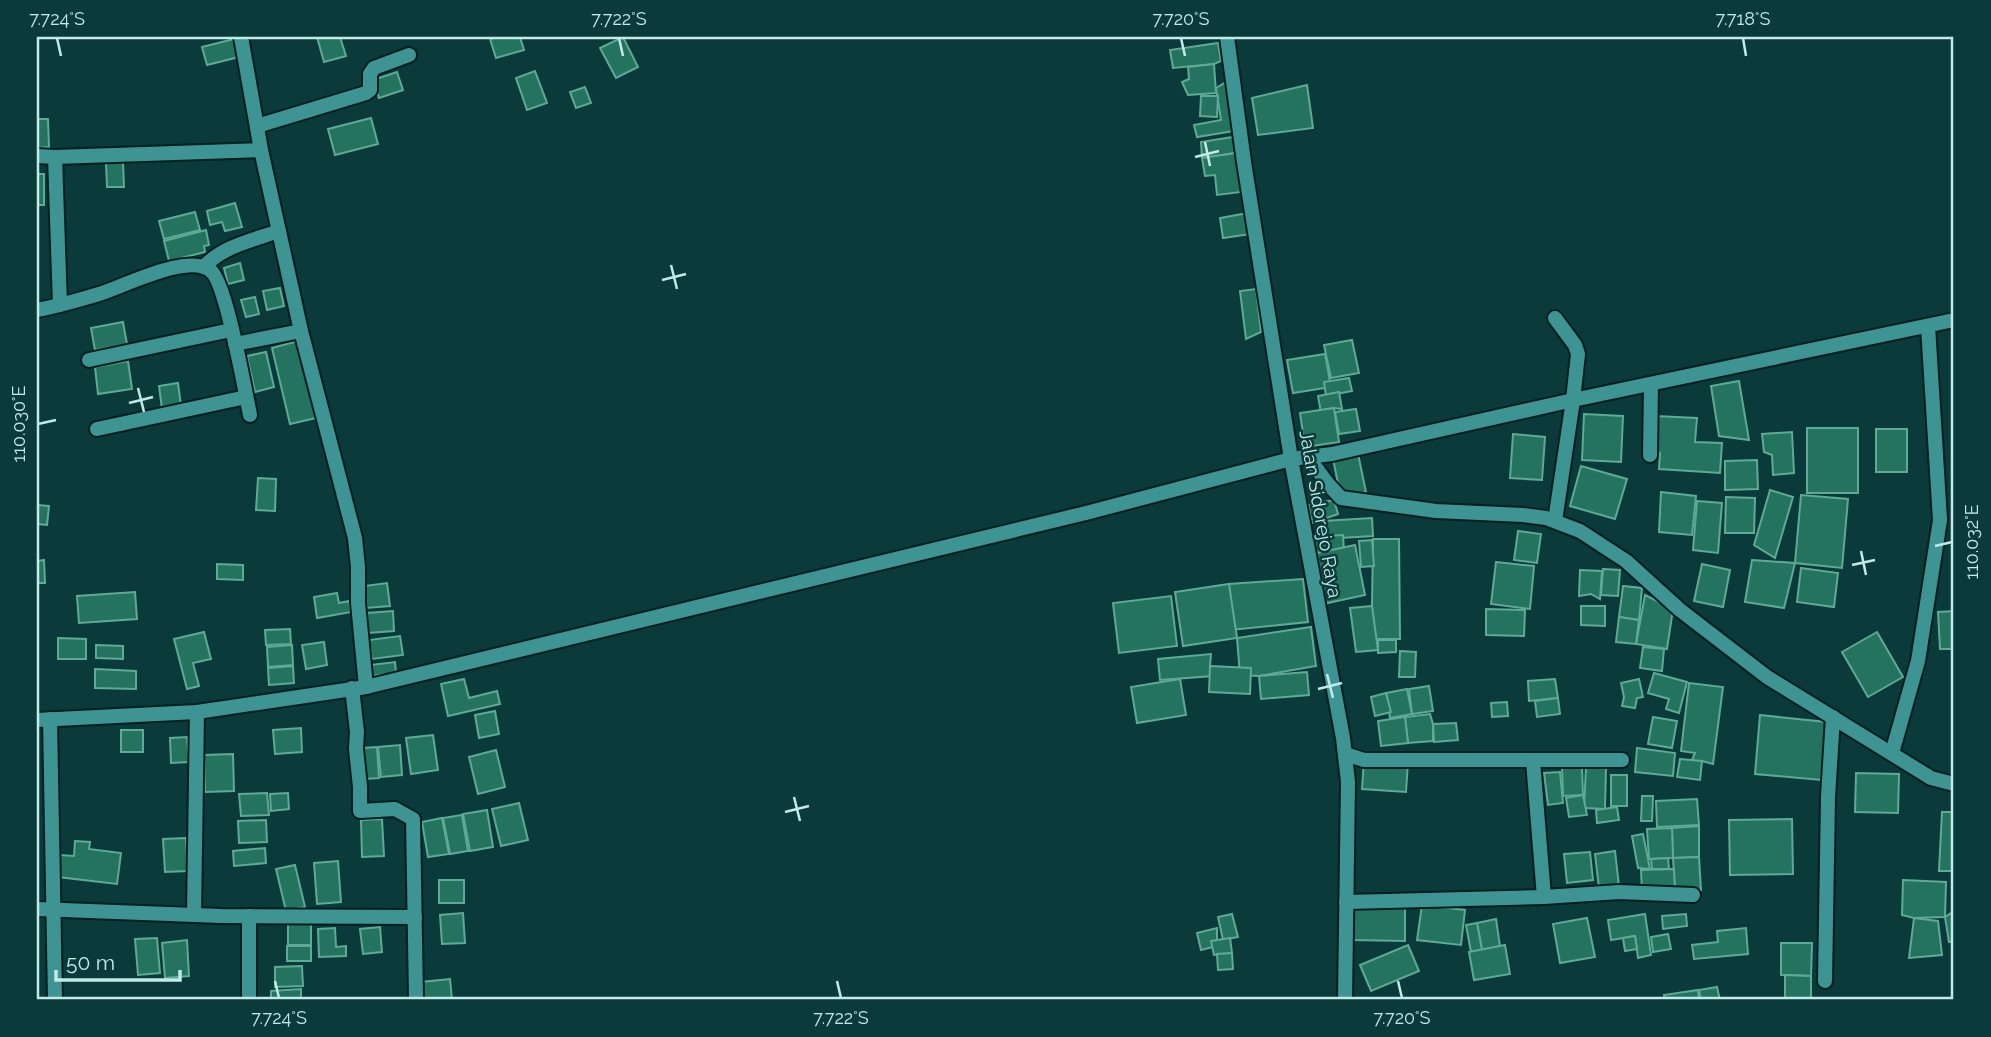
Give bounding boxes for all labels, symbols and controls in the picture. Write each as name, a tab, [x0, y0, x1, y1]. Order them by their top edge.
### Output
text: 7.724°S	[29, 8, 85, 29]
text: 7.722°S	[591, 8, 647, 29]
text: 7.720°S	[1153, 8, 1209, 29]
text: 7.718°S	[1715, 8, 1771, 29]
text: 110.030°E	[8, 386, 29, 462]
street label: Jalan Sidorejo Raya	[1295, 428, 1347, 600]
text: 110.032°E	[1961, 504, 1982, 580]
scale bar	[56, 939, 180, 983]
text: 50 m	[66, 950, 115, 975]
text: 7.724°S	[251, 1007, 307, 1028]
text: 7.722°S	[813, 1007, 869, 1028]
text: 7.720°S	[1374, 1007, 1430, 1028]

